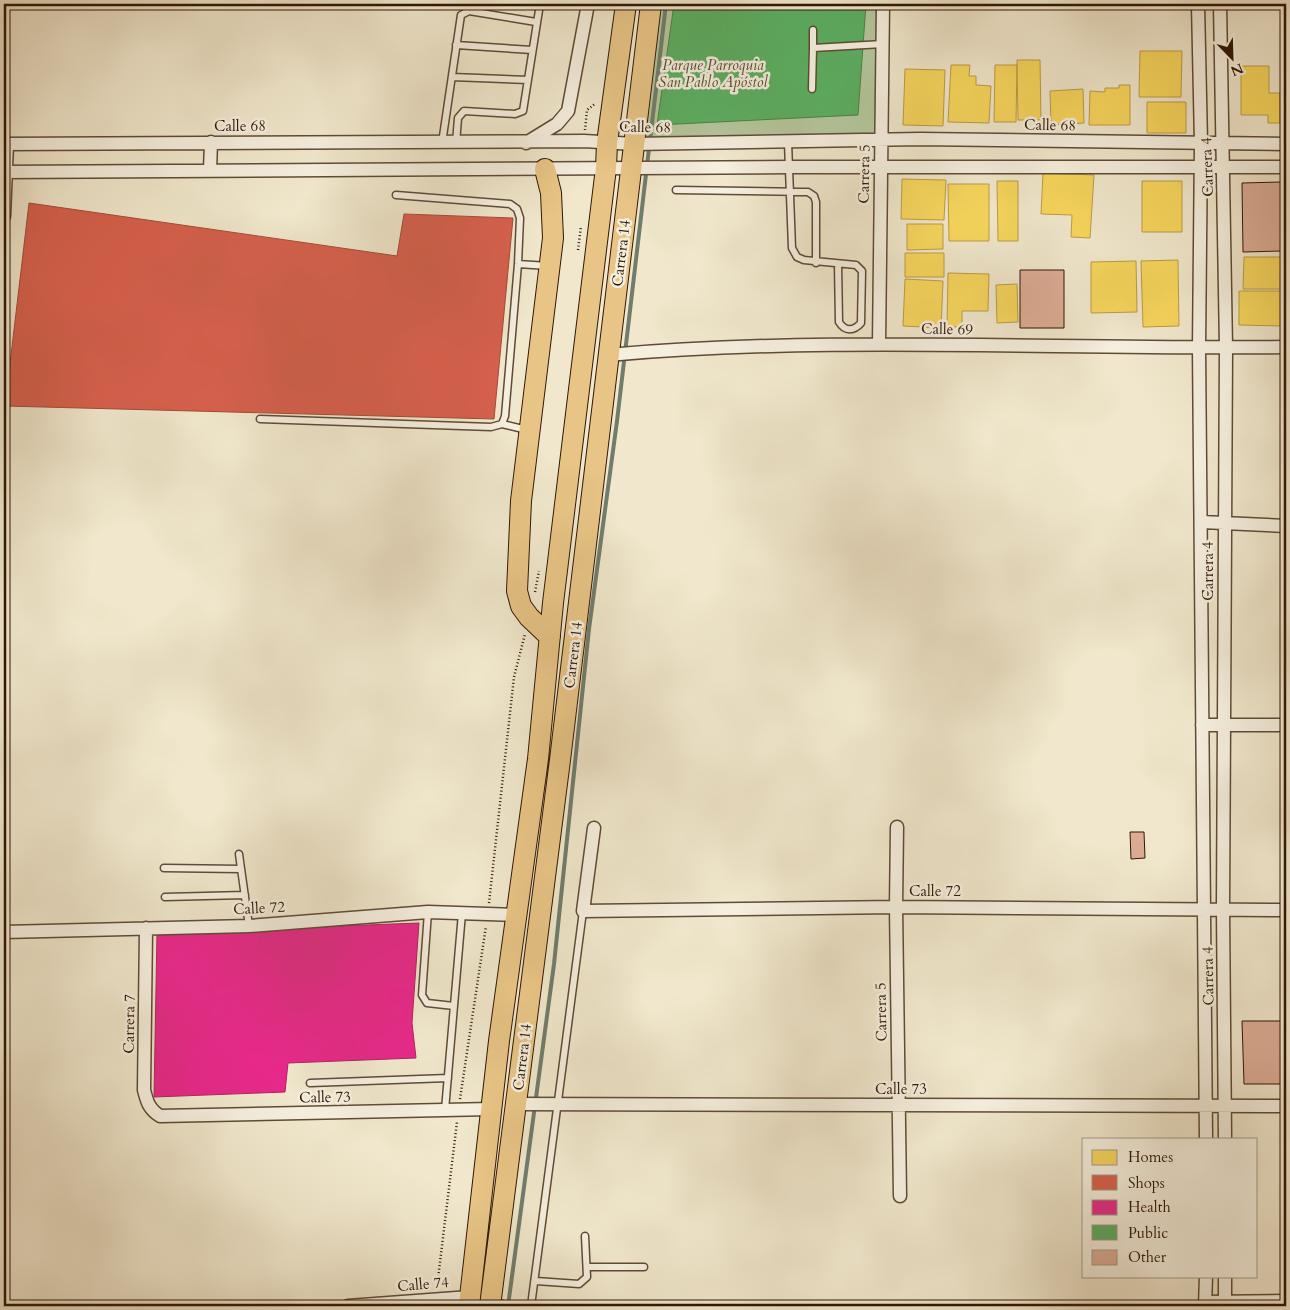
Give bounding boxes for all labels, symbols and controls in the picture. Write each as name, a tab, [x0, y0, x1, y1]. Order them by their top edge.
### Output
north arrow	[1208, 32, 1258, 82]
park label: Parque Parroquia San Pablo Apóstol	[658, 55, 769, 92]
text: N	[1228, 58, 1246, 81]
street label: Calle 68	[1024, 115, 1076, 135]
street label: Calle 68	[214, 116, 266, 136]
street label: Calle 68	[619, 117, 671, 137]
street label: Carrera 4	[1196, 137, 1218, 197]
street label: Carrera 5	[853, 144, 875, 204]
street label: Carrera 14	[607, 218, 635, 288]
street label: Calle 69	[921, 319, 973, 339]
street label: Carrera 4	[1198, 541, 1218, 601]
street label: Carrera 14	[559, 620, 587, 690]
street label: Calle 72	[909, 881, 961, 901]
street label: Calle 72	[233, 897, 286, 919]
street label: Carrera 4	[1197, 946, 1219, 1006]
street label: Carrera 5	[870, 982, 892, 1042]
street label: Carrera 7	[118, 994, 140, 1054]
street label: Carrera 14	[508, 1022, 536, 1092]
street label: Calle 73	[875, 1079, 927, 1099]
street label: Calle 73	[299, 1087, 351, 1107]
legend	[1082, 1138, 1258, 1278]
text: Homes	[1128, 1147, 1173, 1167]
text: Shops	[1128, 1173, 1165, 1193]
text: Health	[1128, 1197, 1171, 1217]
text: Public	[1128, 1223, 1168, 1243]
text: Other	[1128, 1247, 1167, 1267]
street label: Calle 74	[396, 1272, 450, 1296]

